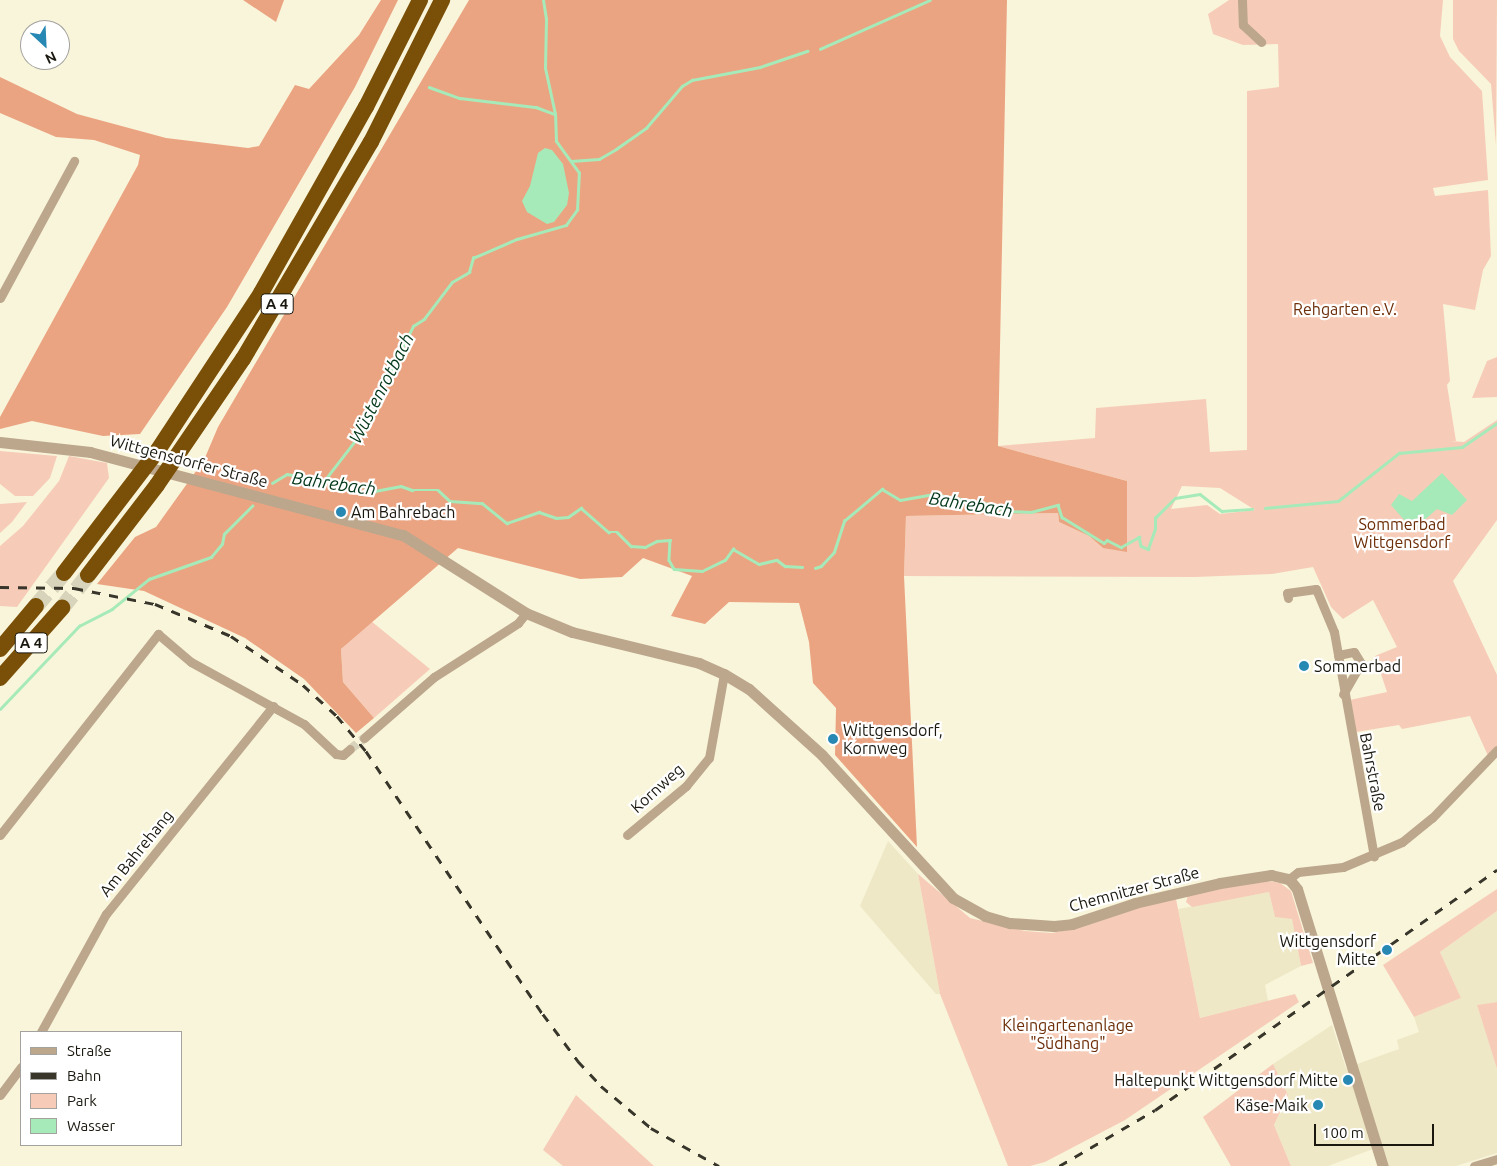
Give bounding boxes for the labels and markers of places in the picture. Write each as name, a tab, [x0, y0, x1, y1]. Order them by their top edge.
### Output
place label: Am Bahrebach	[351, 502, 455, 522]
marker: Am Bahrebach	[335, 506, 347, 518]
place label: Sommerbad	[1314, 656, 1401, 676]
marker: Sommerbad	[1298, 660, 1310, 672]
place label: Wittgensdorf, Kornweg	[843, 720, 943, 758]
marker: Wittgensdorf, Kornweg	[827, 733, 839, 745]
place label: Wittgensdorf Mitte	[1279, 931, 1376, 969]
marker: Wittgensdorf Mitte	[1380, 943, 1394, 957]
place label: Haltepunkt Wittgensdorf Mitte	[1114, 1070, 1338, 1090]
marker: Haltepunkt Wittgensdorf Mitte	[1342, 1074, 1354, 1086]
place label: Käse-Maik	[1236, 1095, 1308, 1115]
marker: Käse-Maik	[1312, 1099, 1324, 1111]

